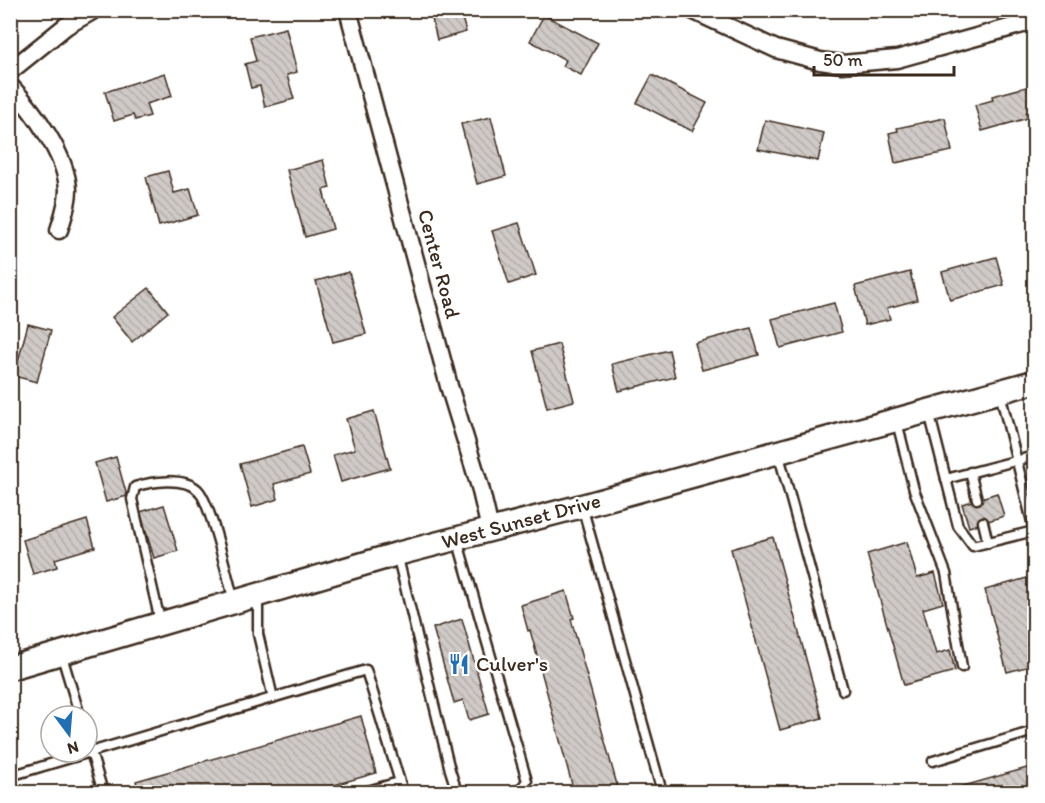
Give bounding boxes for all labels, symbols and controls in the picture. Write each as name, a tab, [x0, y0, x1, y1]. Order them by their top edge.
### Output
scale bar	[814, 39, 954, 77]
text: 50 m	[823, 49, 863, 71]
street label: Center Road	[413, 206, 466, 322]
street label: West Sunset Drive	[439, 487, 603, 554]
place label: Culver's	[476, 651, 548, 676]
restaurant icon: Culver's	[447, 652, 471, 676]
north arrow	[39, 704, 99, 764]
text: N	[65, 737, 81, 759]

